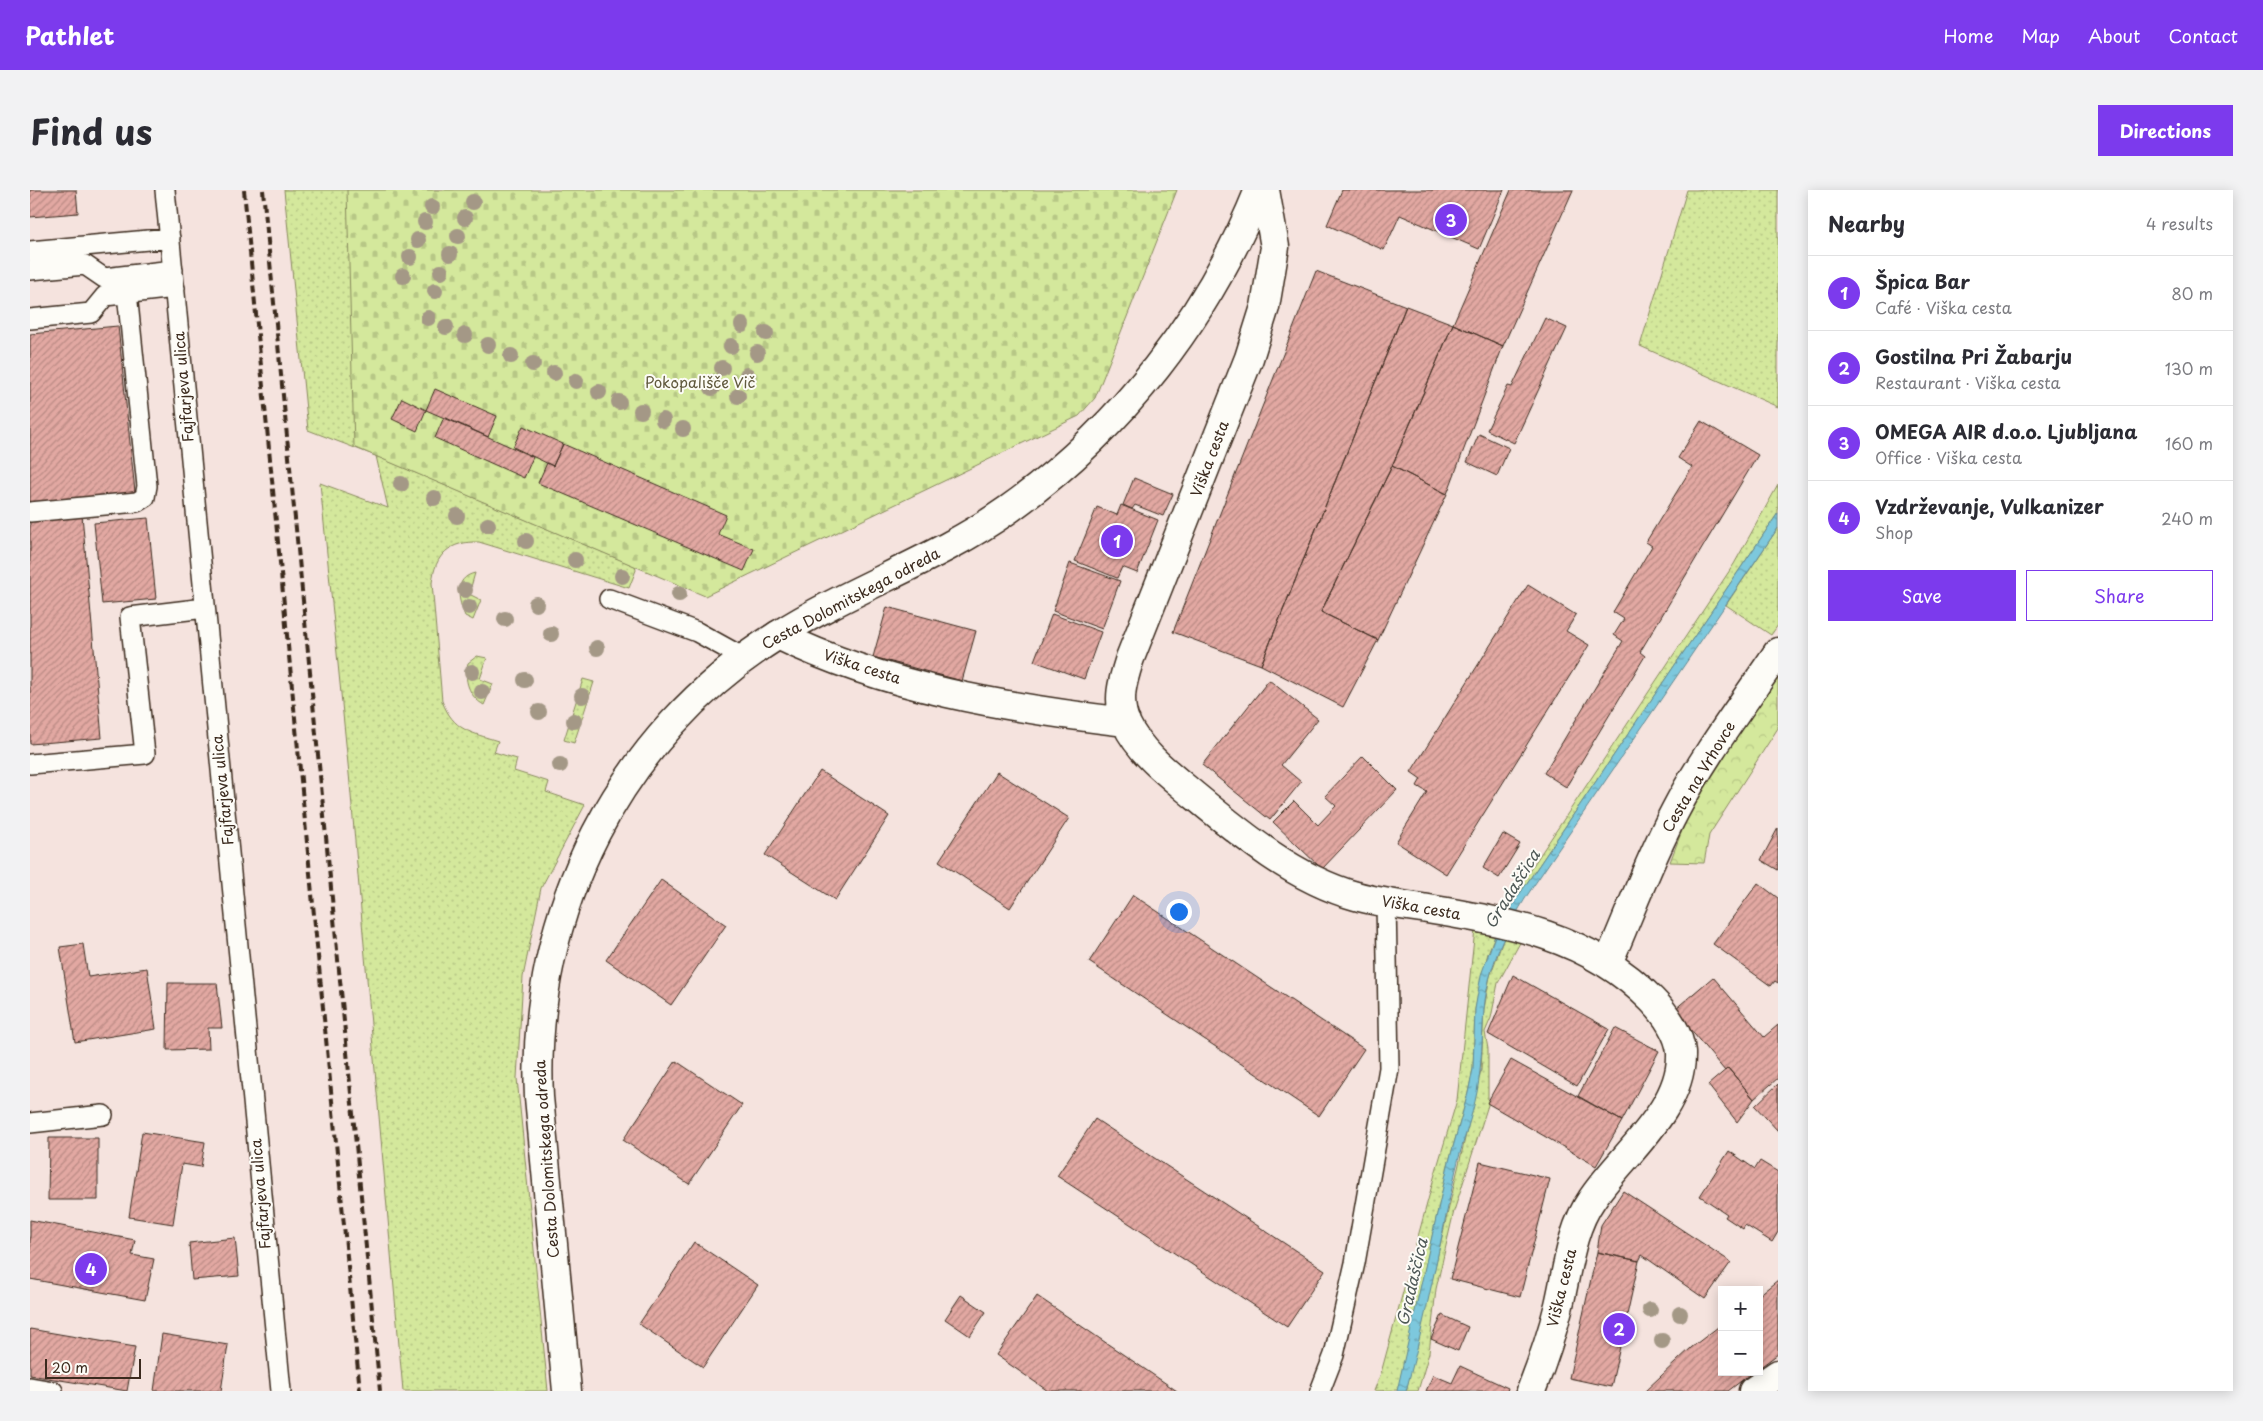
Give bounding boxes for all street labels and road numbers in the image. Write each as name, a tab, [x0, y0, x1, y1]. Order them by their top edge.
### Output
street label: Fajfarjeva ulica	[166, 330, 199, 443]
street label: Viška cesta	[1183, 416, 1234, 500]
street label: Cesta Dolomitskega odreda	[757, 540, 944, 654]
street label: Viška cesta	[821, 642, 905, 689]
street label: Cesta na Vrhovce	[1655, 716, 1740, 836]
street label: Fajfarjeva ulica	[204, 733, 239, 847]
street label: Viška cesta	[1380, 888, 1463, 925]
street label: Cesta Dolomitskega odreda	[527, 1058, 564, 1259]
street label: Fajfarjeva ulica	[243, 1137, 276, 1250]
street label: Viška cesta	[1540, 1245, 1582, 1329]

